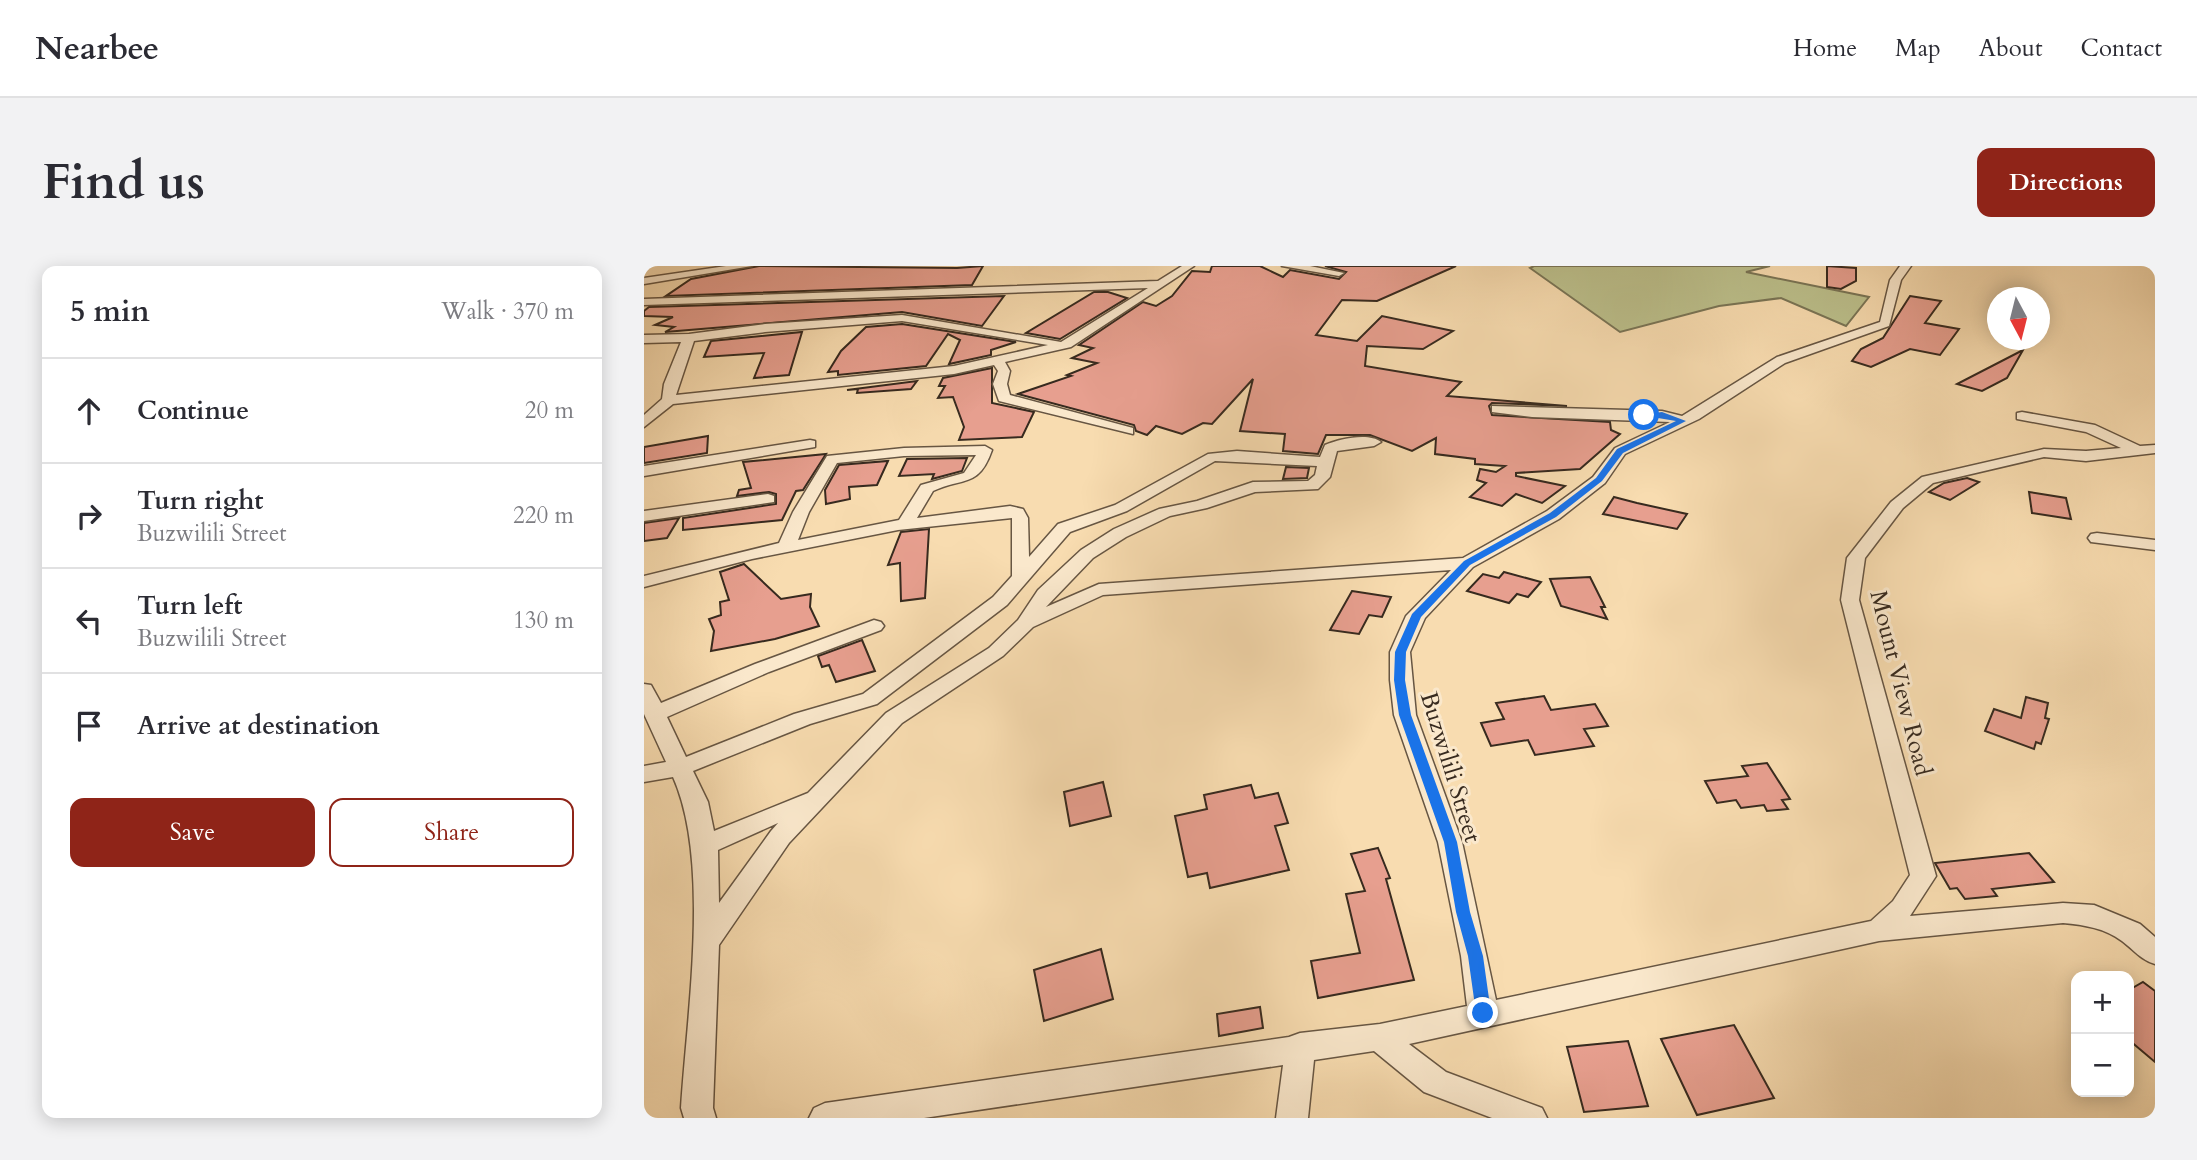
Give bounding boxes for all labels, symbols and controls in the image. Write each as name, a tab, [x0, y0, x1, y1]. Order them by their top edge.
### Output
text: Nearbee	[35, 26, 159, 71]
text: Home	[1793, 32, 1857, 65]
text: Map	[1895, 32, 1941, 65]
text: About	[1979, 32, 2043, 65]
text: Contact	[2081, 32, 2162, 65]
button: Directions	[1977, 148, 2155, 217]
text: Find us	[42, 149, 205, 216]
north arrow	[1987, 287, 2050, 350]
text: 5 min	[70, 291, 150, 332]
text: Walk · 370 m	[441, 296, 574, 327]
icon: ahead	[70, 392, 108, 430]
text: Continue	[137, 393, 249, 428]
text: 20 m	[525, 395, 574, 426]
route start	[1628, 399, 1659, 430]
text: Turn right	[137, 483, 264, 518]
icon: right	[70, 497, 108, 535]
text: 220 m	[513, 500, 574, 531]
text: Buzwilili Street	[137, 518, 287, 549]
street label: Mount View Road	[1862, 587, 1940, 780]
text: Turn left	[137, 588, 242, 623]
icon: left	[70, 602, 108, 640]
text: 130 m	[513, 605, 574, 636]
text: Buzwilili Street	[137, 623, 287, 654]
street label: Buzwilili Street	[1412, 688, 1489, 847]
icon: arrive	[70, 707, 108, 745]
text: Arrive at destination	[137, 708, 380, 743]
button: Save	[70, 798, 315, 867]
button: Share	[329, 798, 574, 867]
map controls	[2071, 971, 2134, 1097]
button: +	[2071, 971, 2134, 1034]
route end	[1467, 997, 1498, 1028]
button: −	[2071, 1034, 2134, 1097]

